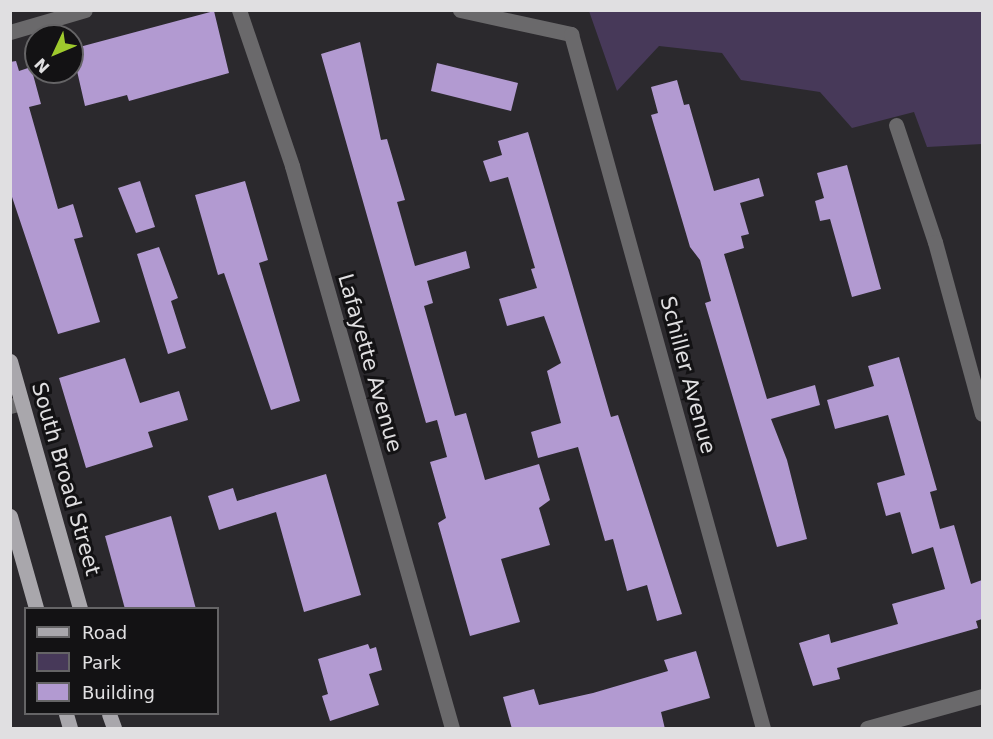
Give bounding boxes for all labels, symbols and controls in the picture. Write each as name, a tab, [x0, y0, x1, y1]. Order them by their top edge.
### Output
north arrow	[24, 24, 84, 84]
text: N	[31, 54, 54, 77]
street label: Lafayette Avenue	[332, 271, 408, 455]
street label: Schiller Avenue	[655, 294, 721, 456]
street label: South Broad Street	[26, 379, 106, 579]
legend	[24, 607, 219, 715]
text: Road	[82, 622, 127, 643]
text: Park	[82, 652, 121, 673]
text: Building	[82, 682, 155, 703]

